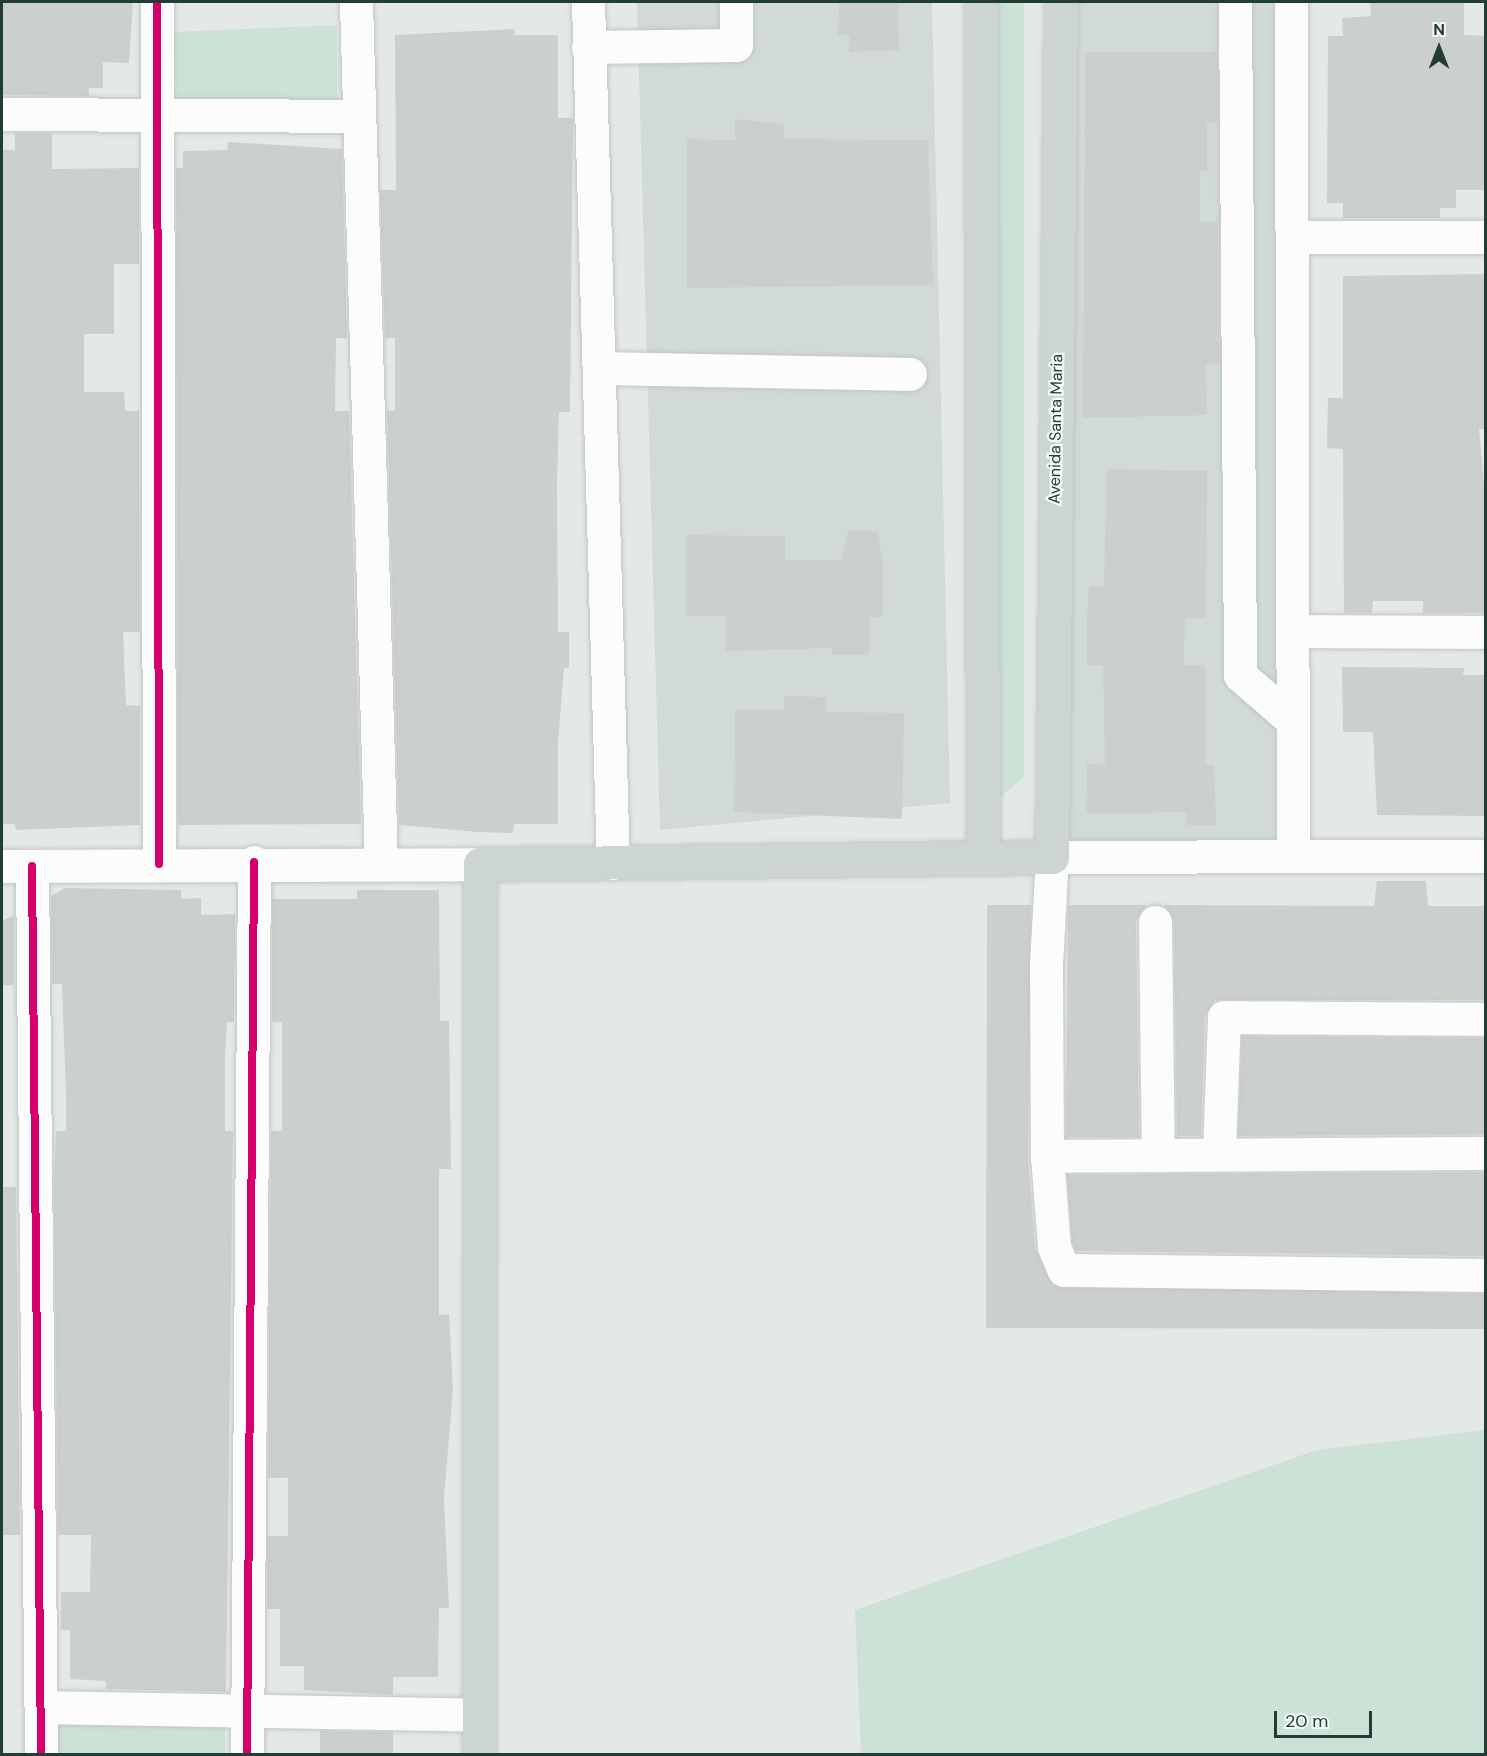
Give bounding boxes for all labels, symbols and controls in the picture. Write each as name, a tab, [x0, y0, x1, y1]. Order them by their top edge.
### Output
north arrow	[1409, 18, 1469, 78]
text: N	[1433, 19, 1445, 40]
street label: Avenida Santa Maria	[1045, 354, 1067, 504]
scale bar	[1277, 1699, 1374, 1737]
text: 20 m	[1285, 1709, 1328, 1733]

